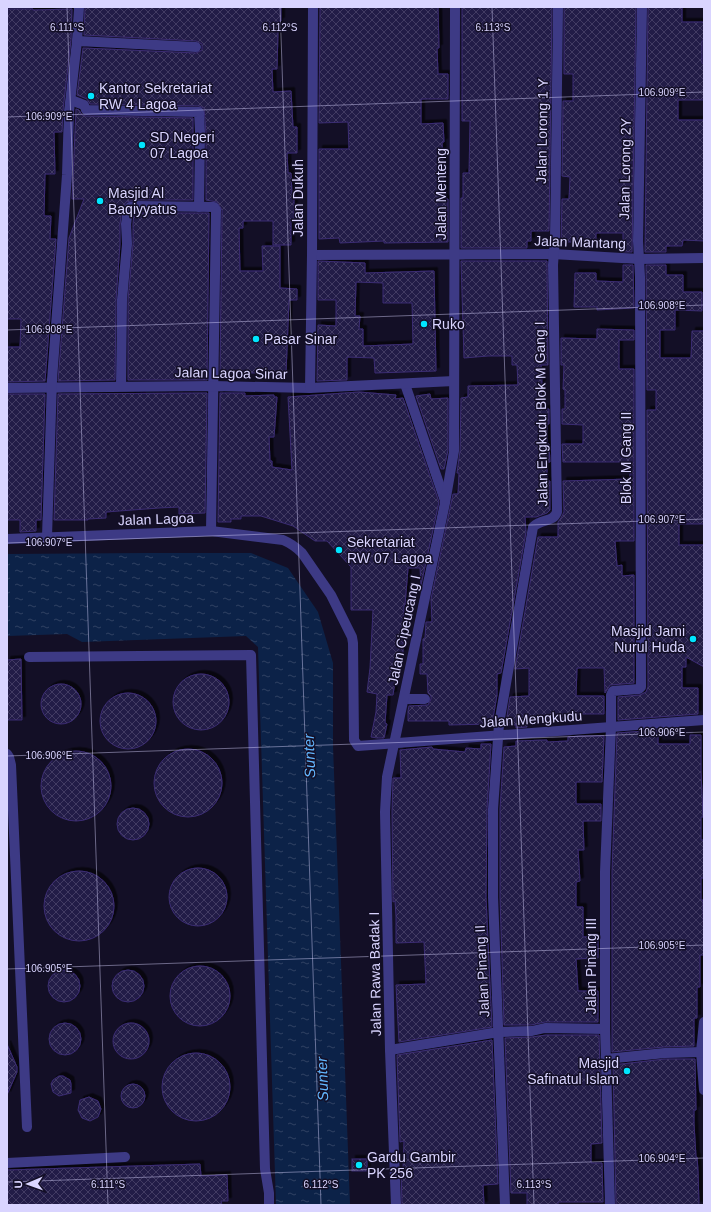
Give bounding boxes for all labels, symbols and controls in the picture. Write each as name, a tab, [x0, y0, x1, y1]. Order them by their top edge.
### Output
text: 6.111°S	[50, 22, 84, 33]
text: 6.112°S	[263, 22, 298, 33]
text: 6.113°S	[476, 22, 511, 33]
street label: Jalan Lorong 1 Y	[533, 77, 551, 184]
place label: Kantor Sekretariat RW 4 Lagoa	[99, 80, 212, 112]
text: 106.909°E	[639, 87, 686, 98]
marker: Kantor Sekretariat RW 4 Lagoa	[86, 91, 96, 101]
text: 106.909°E	[26, 111, 73, 122]
street label: Jalan Lorong 2Y	[616, 117, 634, 220]
place label: SD Negeri 07 Lagoa	[150, 129, 215, 161]
marker: SD Negeri 07 Lagoa	[137, 140, 147, 150]
street label: Jalan Menteng	[433, 148, 449, 240]
street label: Jalan Dukuh	[290, 159, 306, 237]
place label: Masjid Al Baqiyyatus	[108, 185, 176, 217]
marker: Masjid Al Baqiyyatus	[95, 196, 105, 206]
street label: Jalan Mantang	[534, 232, 626, 252]
text: 106.908°E	[639, 300, 686, 311]
place label: Ruko	[432, 316, 465, 332]
marker: Ruko	[419, 319, 429, 329]
street label: Jalan Engkudu Blok M Gang I	[531, 321, 551, 507]
text: 106.908°E	[26, 324, 73, 335]
place label: Pasar Sinar	[264, 331, 337, 347]
marker: Pasar Sinar	[251, 334, 261, 344]
street label: Jalan Lagoa Sinar	[174, 364, 288, 382]
street label: Blok M Gang II	[618, 412, 634, 504]
street label: Jalan Lagoa	[118, 510, 195, 528]
text: 106.907°E	[639, 514, 686, 525]
place label: Sekretariat RW 07 Lagoa	[347, 534, 433, 566]
text: 106.907°E	[26, 537, 73, 548]
marker: Sekretariat RW 07 Lagoa	[334, 545, 344, 555]
street label: Jalan Cipeucang I	[385, 574, 423, 686]
place label: Masjid Jami Nurul Huda	[611, 623, 685, 655]
marker: Masjid Jami Nurul Huda	[688, 634, 698, 644]
street label: Jalan Mengkudu	[479, 707, 583, 731]
text: 106.906°E	[639, 727, 686, 738]
water label: Sunter	[300, 733, 318, 778]
text: 106.906°E	[26, 750, 73, 761]
street label: Jalan Rawa Badak I	[366, 912, 384, 1036]
street label: Jalan Pinang III	[583, 918, 599, 1014]
street label: Jalan Pinang II	[472, 924, 492, 1018]
text: 106.905°E	[639, 940, 686, 951]
text: 106.905°E	[26, 963, 73, 974]
place label: Masjid Safinatul Islam	[527, 1055, 619, 1087]
water label: Sunter	[313, 1056, 331, 1101]
marker: Masjid Safinatul Islam	[622, 1066, 632, 1076]
place label: Gardu Gambir PK 256	[367, 1149, 456, 1181]
text: 106.904°E	[639, 1153, 686, 1164]
marker: Gardu Gambir PK 256	[354, 1160, 364, 1170]
north arrow	[8, 1164, 48, 1204]
text: 6.111°S	[91, 1179, 125, 1190]
text: 6.112°S	[304, 1179, 339, 1190]
text: 6.113°S	[517, 1179, 552, 1190]
text: U	[12, 1180, 24, 1189]

